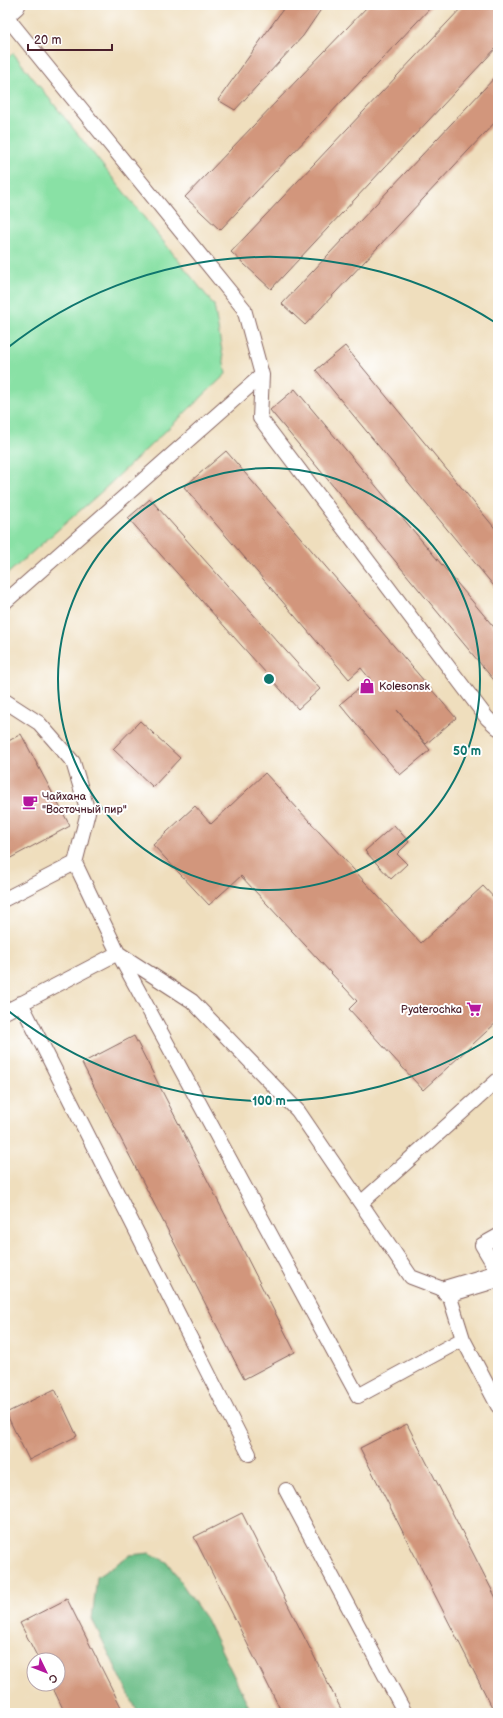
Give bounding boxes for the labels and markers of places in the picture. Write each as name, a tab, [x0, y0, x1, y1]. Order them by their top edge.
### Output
centre of rings	[262, 672, 276, 686]
shop icon: Kolesonsk	[358, 677, 376, 695]
place label: Kolesonsk	[379, 680, 430, 693]
place label: Чайхана "Восточный пир"	[42, 790, 127, 816]
cafe icon: Чайхана "Восточный пир"	[21, 793, 39, 811]
supermarket icon: Pyaterochka	[465, 1000, 483, 1018]
place label: Pyaterochka	[401, 1003, 462, 1016]

